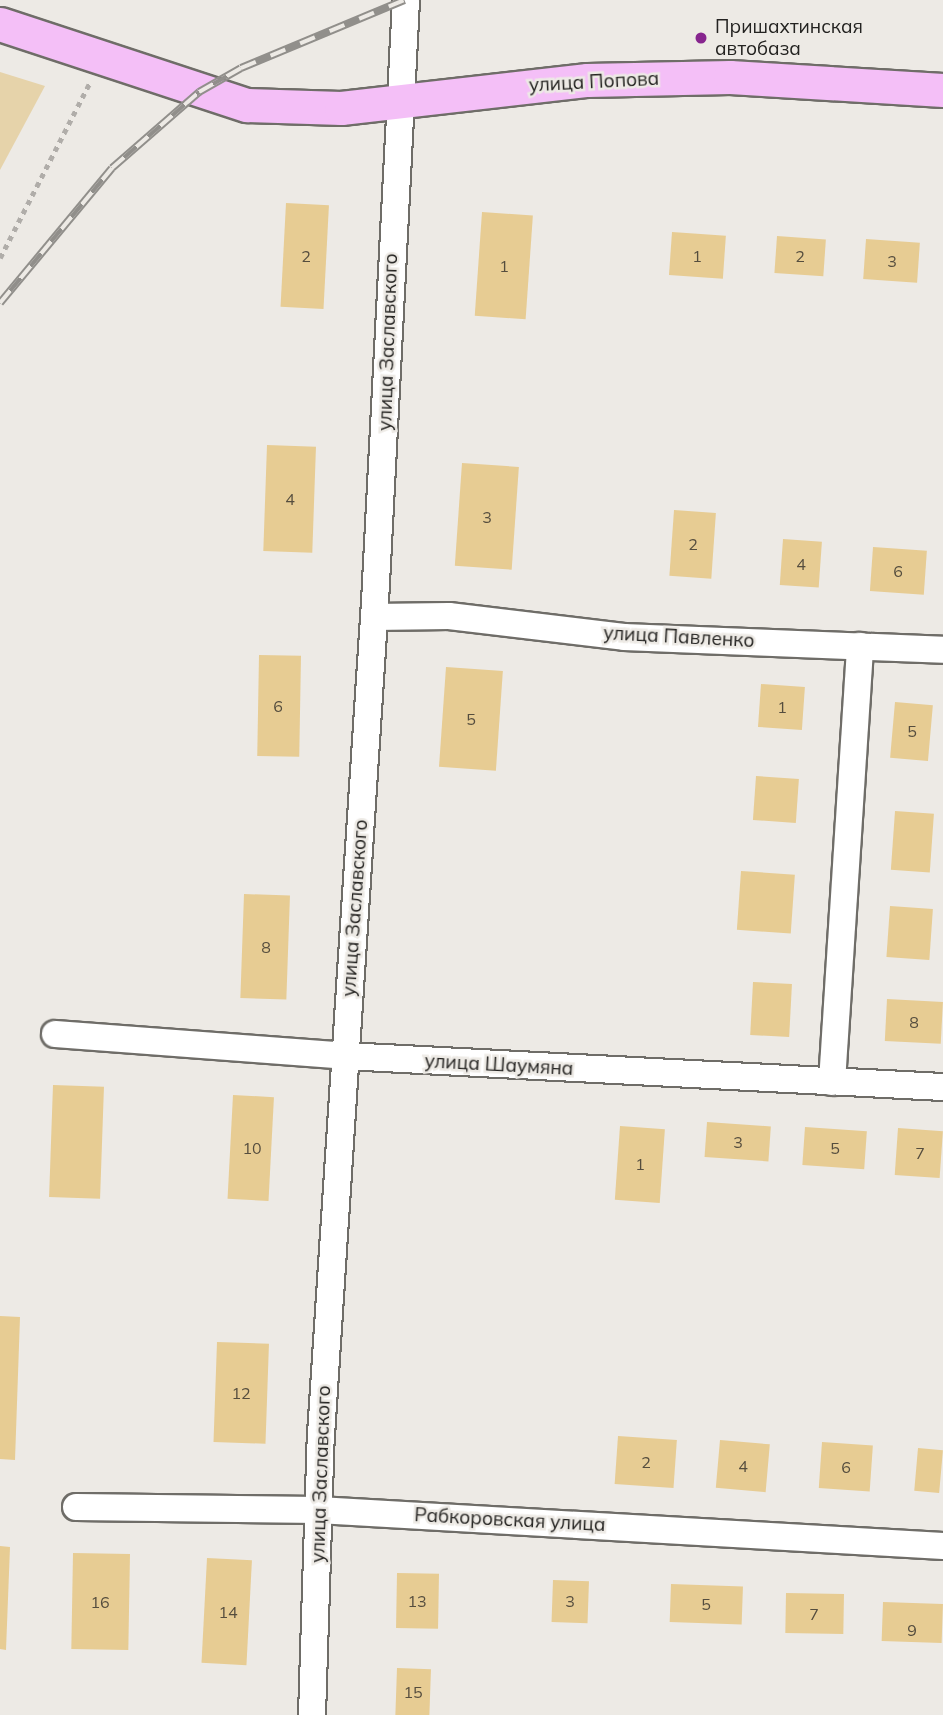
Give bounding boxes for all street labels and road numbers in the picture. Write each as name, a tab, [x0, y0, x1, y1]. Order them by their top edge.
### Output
street label: улица Попова	[528, 67, 660, 97]
street label: улица Заславского	[374, 253, 402, 431]
street label: улица Павленко	[603, 622, 755, 652]
street label: улица Заславского	[337, 819, 373, 997]
street label: улица Шаумяна	[424, 1050, 574, 1080]
street label: улица Заславского	[307, 1385, 335, 1563]
street label: Рабкоровская улица	[414, 1504, 606, 1536]

